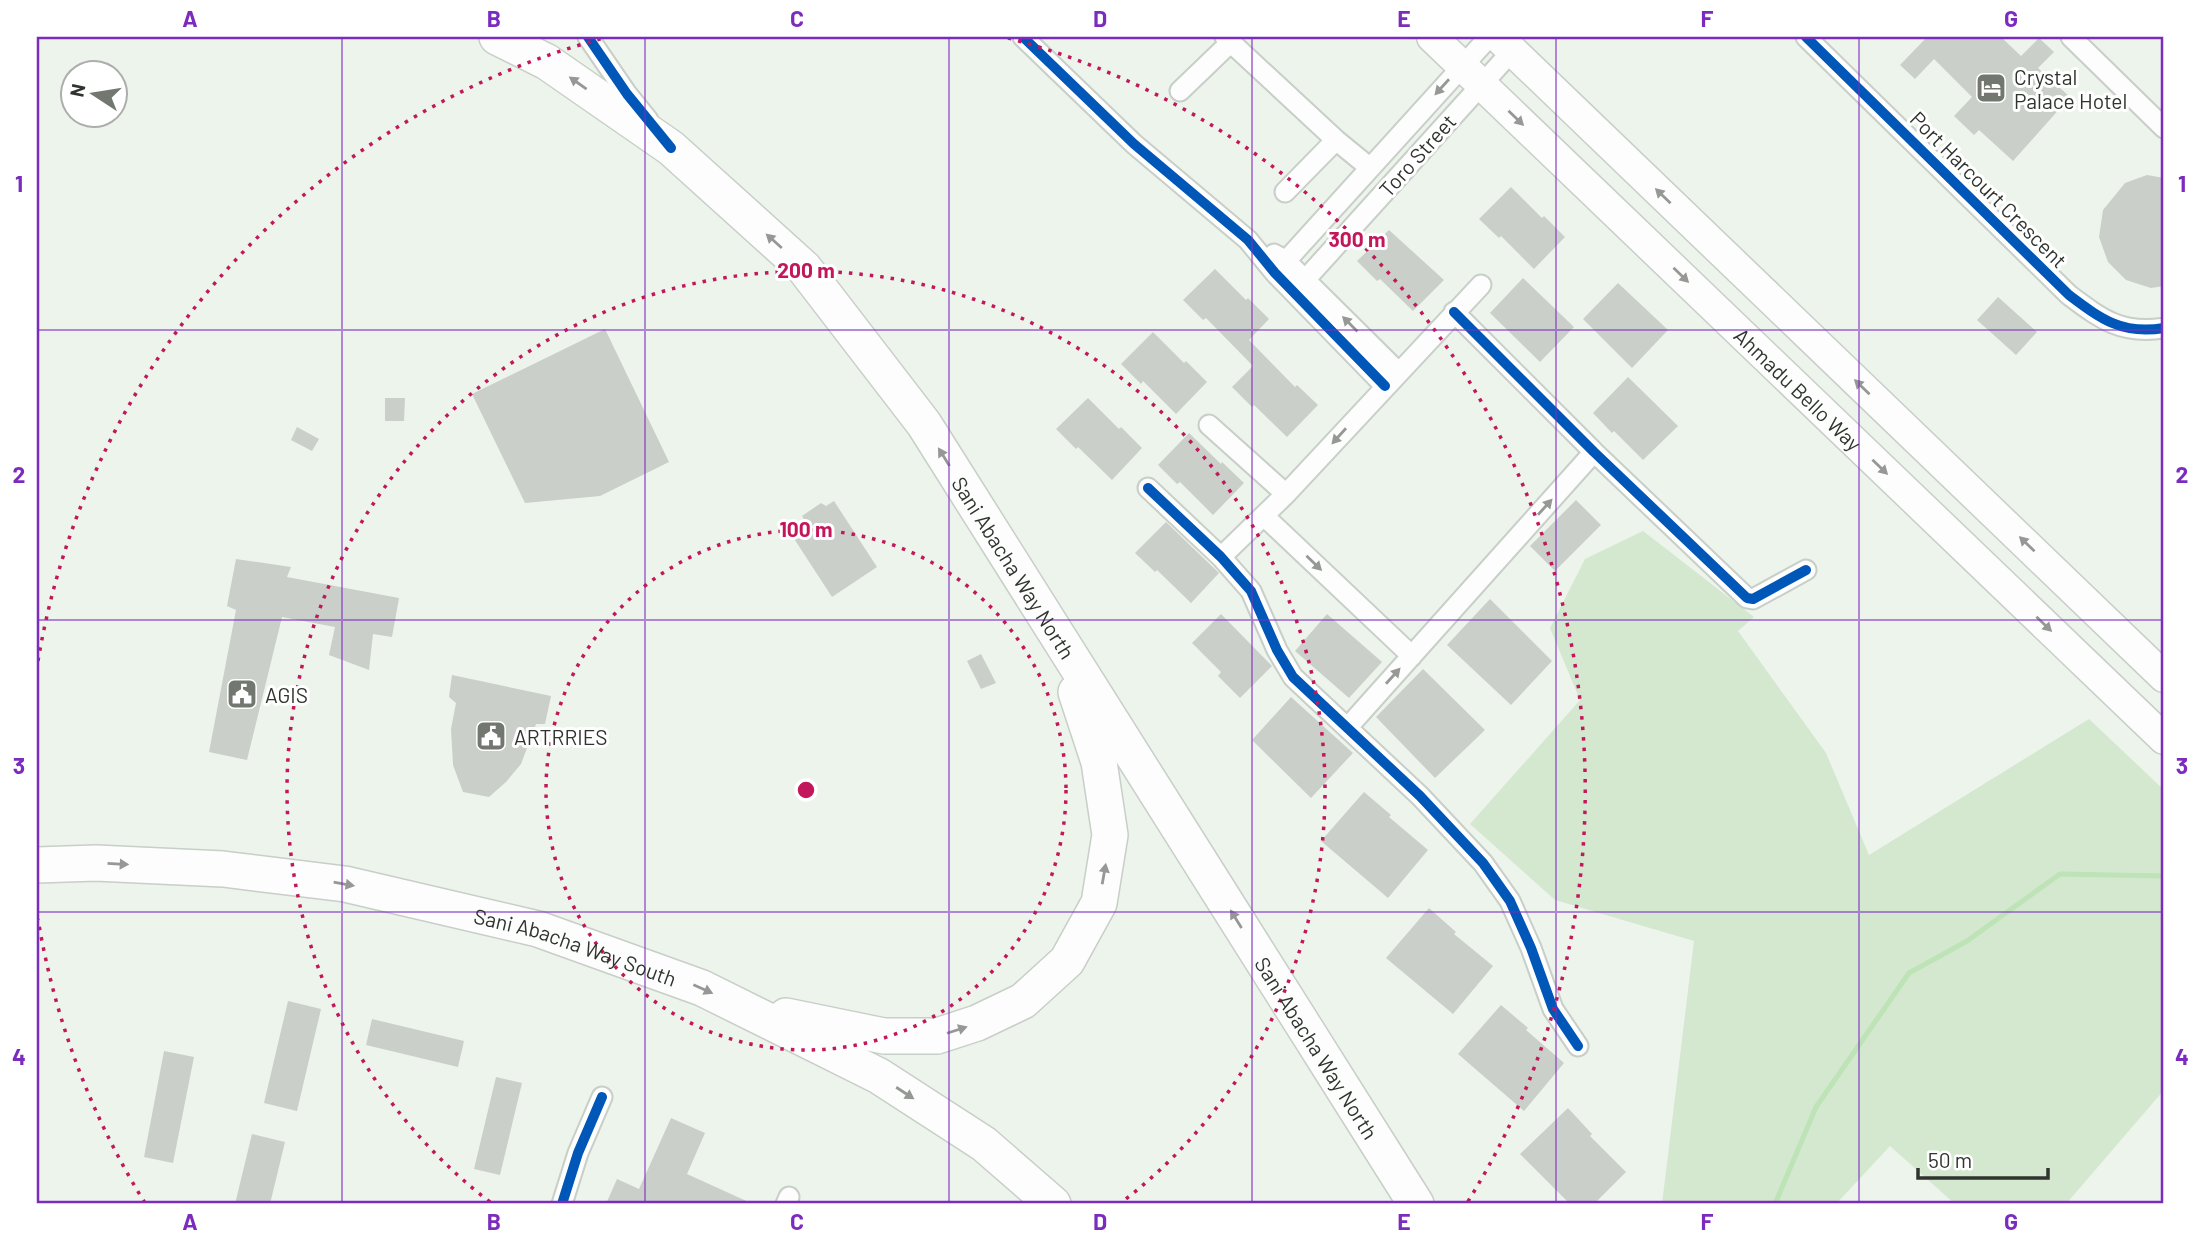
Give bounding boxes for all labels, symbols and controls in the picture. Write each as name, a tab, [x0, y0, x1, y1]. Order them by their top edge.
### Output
text: A	[182, 4, 198, 32]
text: B	[487, 4, 501, 32]
text: C	[790, 4, 804, 32]
text: D	[1093, 4, 1107, 32]
text: E	[1397, 4, 1411, 32]
text: F	[1701, 4, 1714, 32]
text: G	[2004, 4, 2018, 32]
north arrow	[60, 60, 130, 130]
place label: Crystal Palace Hotel	[2014, 64, 2127, 113]
hotel icon: Crystal Palace Hotel	[1974, 71, 2008, 105]
one-way arrow	[569, 76, 587, 90]
one-way arrow	[1435, 78, 1451, 95]
text: N	[64, 82, 89, 99]
street label: Port Harcourt Crescent	[1906, 106, 2072, 272]
street label: Toro Street	[1373, 109, 1461, 201]
one-way arrow	[1508, 109, 1525, 126]
text: 1	[15, 169, 23, 197]
text: 1	[2178, 169, 2186, 197]
one-way arrow	[1655, 188, 1672, 204]
text: 300 m	[1328, 226, 1386, 251]
one-way arrow	[766, 233, 783, 249]
text: 200 m	[777, 257, 835, 282]
one-way arrow	[1672, 267, 1689, 284]
one-way arrow	[1341, 315, 1358, 332]
street label: Ahmadu Bello Way	[1730, 322, 1868, 456]
one-way arrow	[1854, 379, 1871, 396]
one-way arrow	[1332, 427, 1348, 444]
one-way arrow	[938, 448, 951, 467]
one-way arrow	[1871, 458, 1888, 474]
text: 2	[13, 460, 25, 488]
text: 2	[2176, 460, 2188, 488]
street label: Sani Abacha Way North	[948, 471, 1081, 663]
one-way arrow	[1537, 498, 1553, 516]
text: 100 m	[779, 516, 833, 541]
one-way arrow	[2018, 536, 2035, 553]
one-way arrow	[1305, 555, 1323, 571]
one-way arrow	[2036, 616, 2053, 633]
one-way arrow	[1385, 668, 1400, 685]
public building icon: AGIS	[225, 677, 259, 711]
place label: AGIS	[265, 682, 308, 707]
public building icon: ARTRRIES	[474, 719, 508, 753]
place label: ARTRRIES	[514, 724, 608, 749]
text: 3	[13, 751, 25, 779]
text: 3	[2176, 751, 2188, 779]
centre of rings	[794, 778, 818, 802]
one-way arrow	[107, 858, 129, 869]
one-way arrow	[1099, 863, 1110, 885]
one-way arrow	[333, 879, 355, 890]
street label: Sani Abacha Way South	[472, 902, 680, 990]
one-way arrow	[1229, 909, 1242, 929]
street label: Sani Abacha Way North	[1251, 952, 1384, 1143]
one-way arrow	[693, 983, 713, 995]
one-way arrow	[946, 1024, 967, 1034]
text: 4	[12, 1042, 26, 1070]
text: 4	[2175, 1042, 2189, 1070]
one-way arrow	[896, 1086, 915, 1099]
scale bar	[1918, 1136, 2047, 1180]
text: 50 m	[1928, 1147, 1972, 1172]
text: A	[182, 1207, 198, 1235]
text: B	[487, 1207, 501, 1235]
text: C	[790, 1207, 804, 1235]
text: D	[1093, 1207, 1107, 1235]
text: E	[1397, 1207, 1411, 1235]
text: F	[1701, 1207, 1714, 1235]
text: G	[2004, 1207, 2018, 1235]

